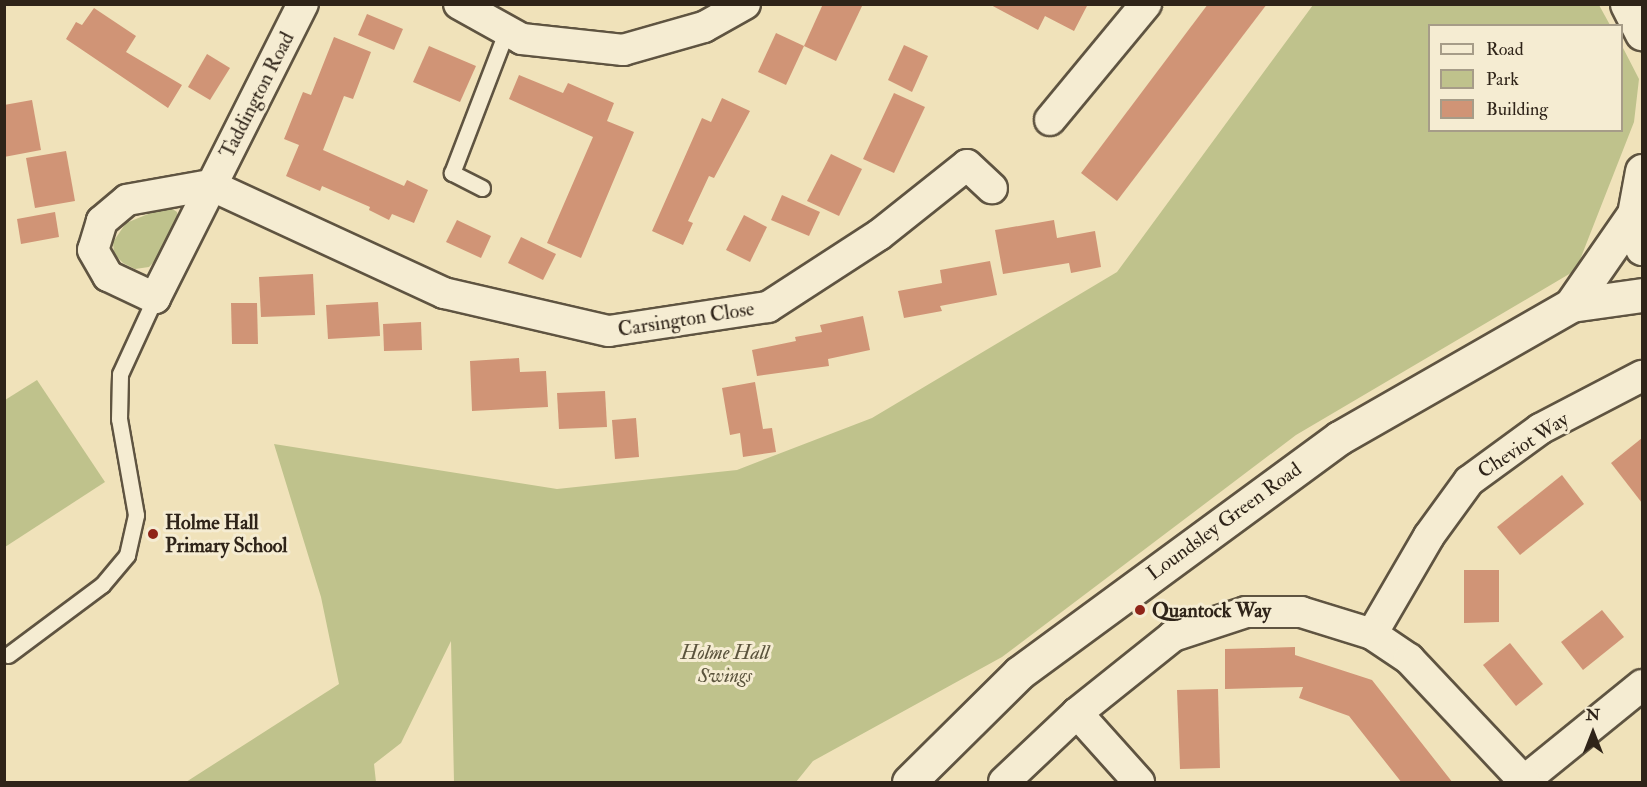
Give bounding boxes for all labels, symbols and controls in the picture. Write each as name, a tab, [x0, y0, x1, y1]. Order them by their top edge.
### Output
legend	[1428, 24, 1623, 132]
street label: Taddington Road	[215, 28, 299, 162]
text: Road	[1486, 38, 1524, 61]
text: Park	[1486, 68, 1519, 91]
text: Building	[1486, 98, 1548, 121]
street label: Carsington Close	[616, 296, 756, 342]
street label: Cheviot Way	[1473, 407, 1573, 483]
street label: Loundsley Green Road	[1142, 457, 1306, 585]
place label: Holme Hall Primary School	[165, 510, 287, 557]
marker: Holme Hall Primary School	[146, 527, 160, 541]
place label: Quantock Way	[1152, 598, 1271, 622]
marker: Quantock Way	[1133, 603, 1147, 617]
park label: Holme Hall Swings	[681, 641, 769, 688]
north arrow	[1563, 703, 1623, 763]
text: N	[1586, 705, 1600, 725]

